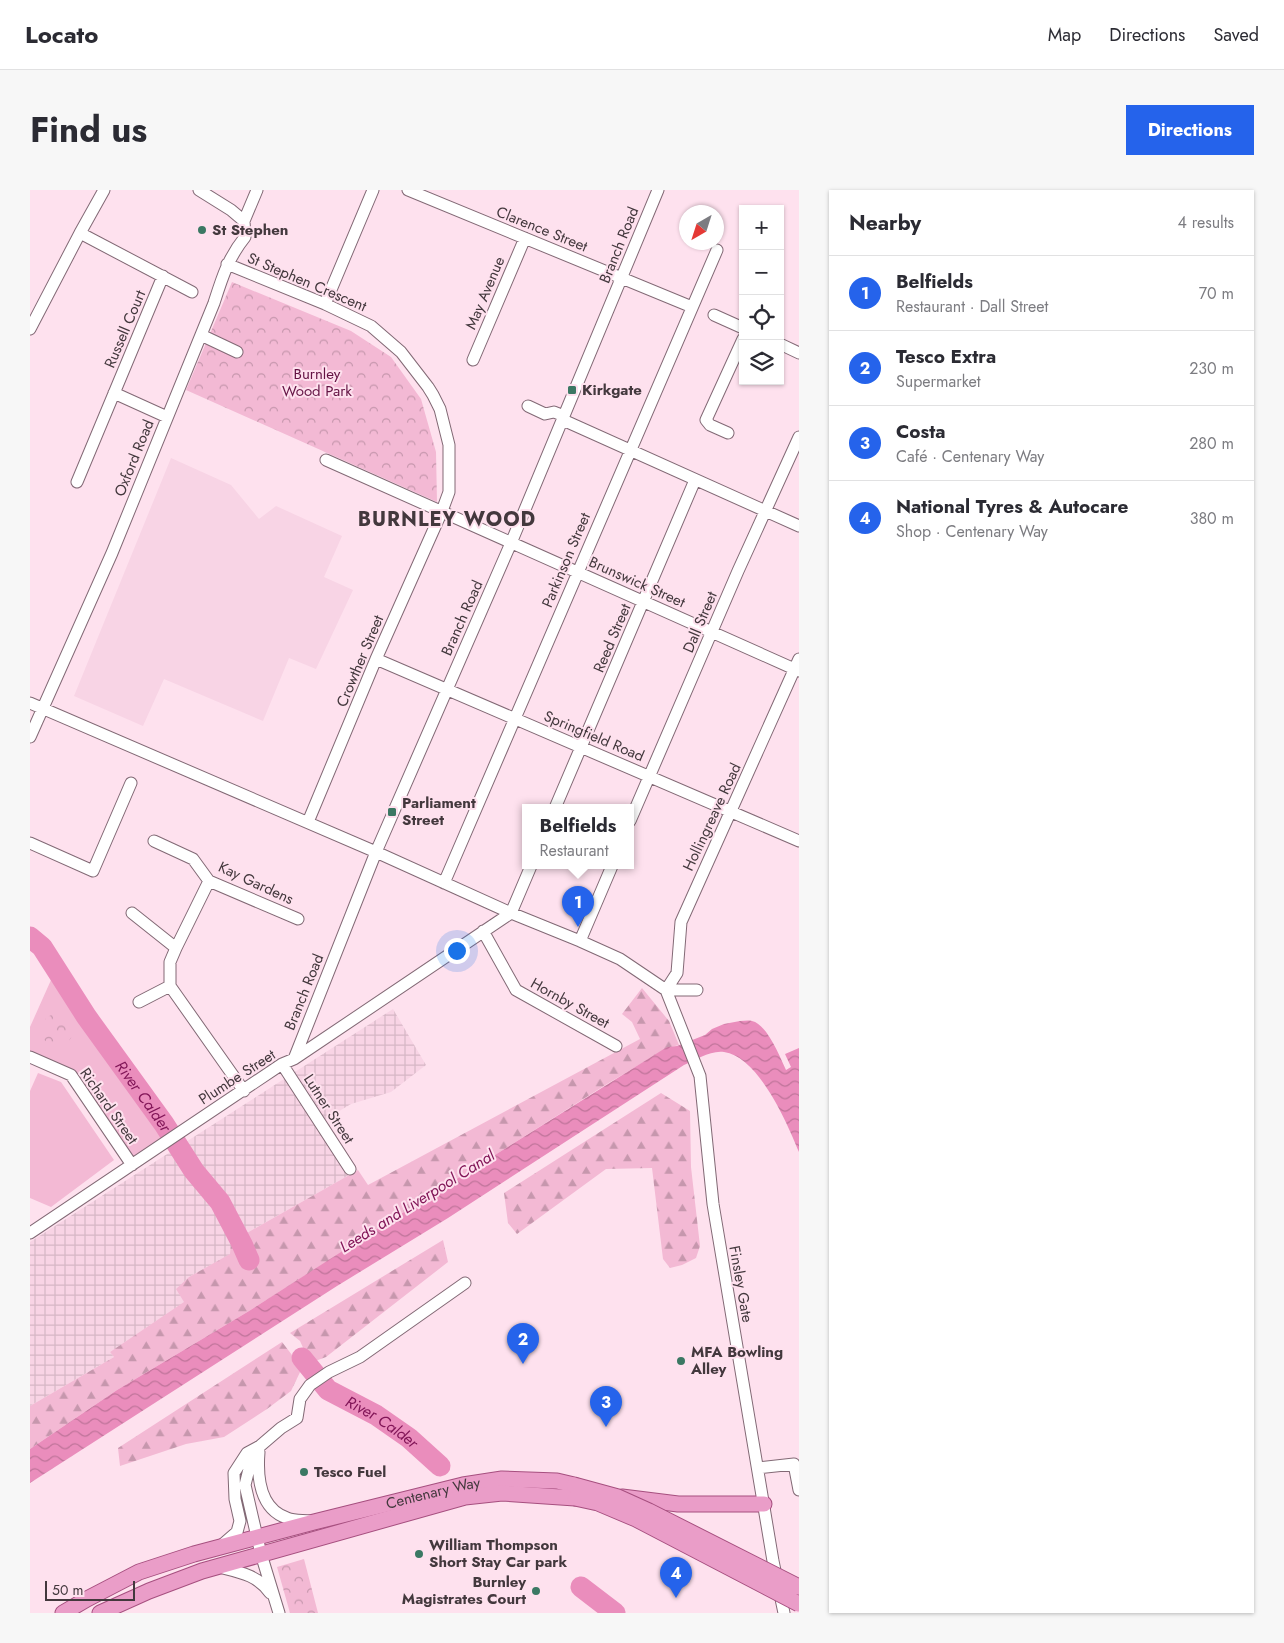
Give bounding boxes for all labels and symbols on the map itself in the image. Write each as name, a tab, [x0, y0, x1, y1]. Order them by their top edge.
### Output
street label: Clarence Street	[493, 201, 591, 257]
street label: Branch Road	[594, 204, 644, 286]
north arrow	[679, 205, 724, 250]
place label: St Stephen	[212, 219, 288, 241]
marker: St Stephen	[196, 224, 208, 236]
street label: St Stephen Crescent	[244, 247, 370, 317]
street label: May Avenue	[460, 253, 510, 333]
street label: Russell Court	[99, 286, 151, 371]
park label: Burnley Wood Park	[282, 363, 352, 402]
place label: Kirkgate	[582, 379, 642, 401]
marker: Kirkgate	[566, 384, 578, 396]
street label: Oxford Road	[109, 416, 159, 500]
district label: BURNLEY WOOD	[358, 505, 536, 534]
street label: Parkinson Street	[536, 509, 596, 611]
street label: Brunswick Street	[585, 551, 689, 613]
street label: Branch Road	[436, 577, 488, 659]
street label: Dall Street	[677, 588, 723, 656]
street label: Reed Street	[588, 600, 636, 676]
street label: Crowther Street	[331, 611, 389, 710]
street label: Springfield Road	[540, 705, 648, 767]
street label: Hollingreave Road	[677, 759, 747, 875]
place label: Parliament Street	[402, 792, 476, 831]
marker: Parliament Street	[386, 806, 398, 818]
street label: Kay Gardens	[215, 856, 297, 910]
pin: 1	[562, 886, 594, 927]
your location	[444, 938, 470, 964]
street label: Branch Road	[279, 951, 329, 1033]
street label: Hornby Street	[527, 972, 614, 1034]
street label: Plumbe Street	[194, 1044, 280, 1110]
water label: River Calder	[110, 1056, 178, 1137]
street label: Richard Street	[75, 1063, 144, 1149]
street label: Lutner Street	[298, 1070, 360, 1148]
water label: Leeds and Liverpool Canal	[335, 1143, 500, 1258]
street label: Finsley Gate	[723, 1244, 759, 1324]
pin: 2	[507, 1323, 539, 1364]
place label: MFA Bowling Alley	[690, 1341, 783, 1380]
marker: MFA Bowling Alley	[675, 1355, 687, 1367]
pin: 3	[590, 1386, 622, 1427]
water label: River Calder	[342, 1390, 425, 1454]
place label: Tesco Fuel	[314, 1461, 386, 1483]
marker: Tesco Fuel	[298, 1466, 310, 1478]
street label: Centenary Way	[384, 1471, 482, 1515]
place label: William Thompson Short Stay Car park	[429, 1534, 567, 1573]
marker: William Thompson Short Stay Car park	[413, 1548, 425, 1560]
pin: 4	[660, 1557, 692, 1598]
place label: Burnley Magistrates Court	[402, 1571, 526, 1610]
scale bar	[45, 1578, 135, 1601]
marker: Burnley Magistrates Court	[530, 1585, 542, 1597]

